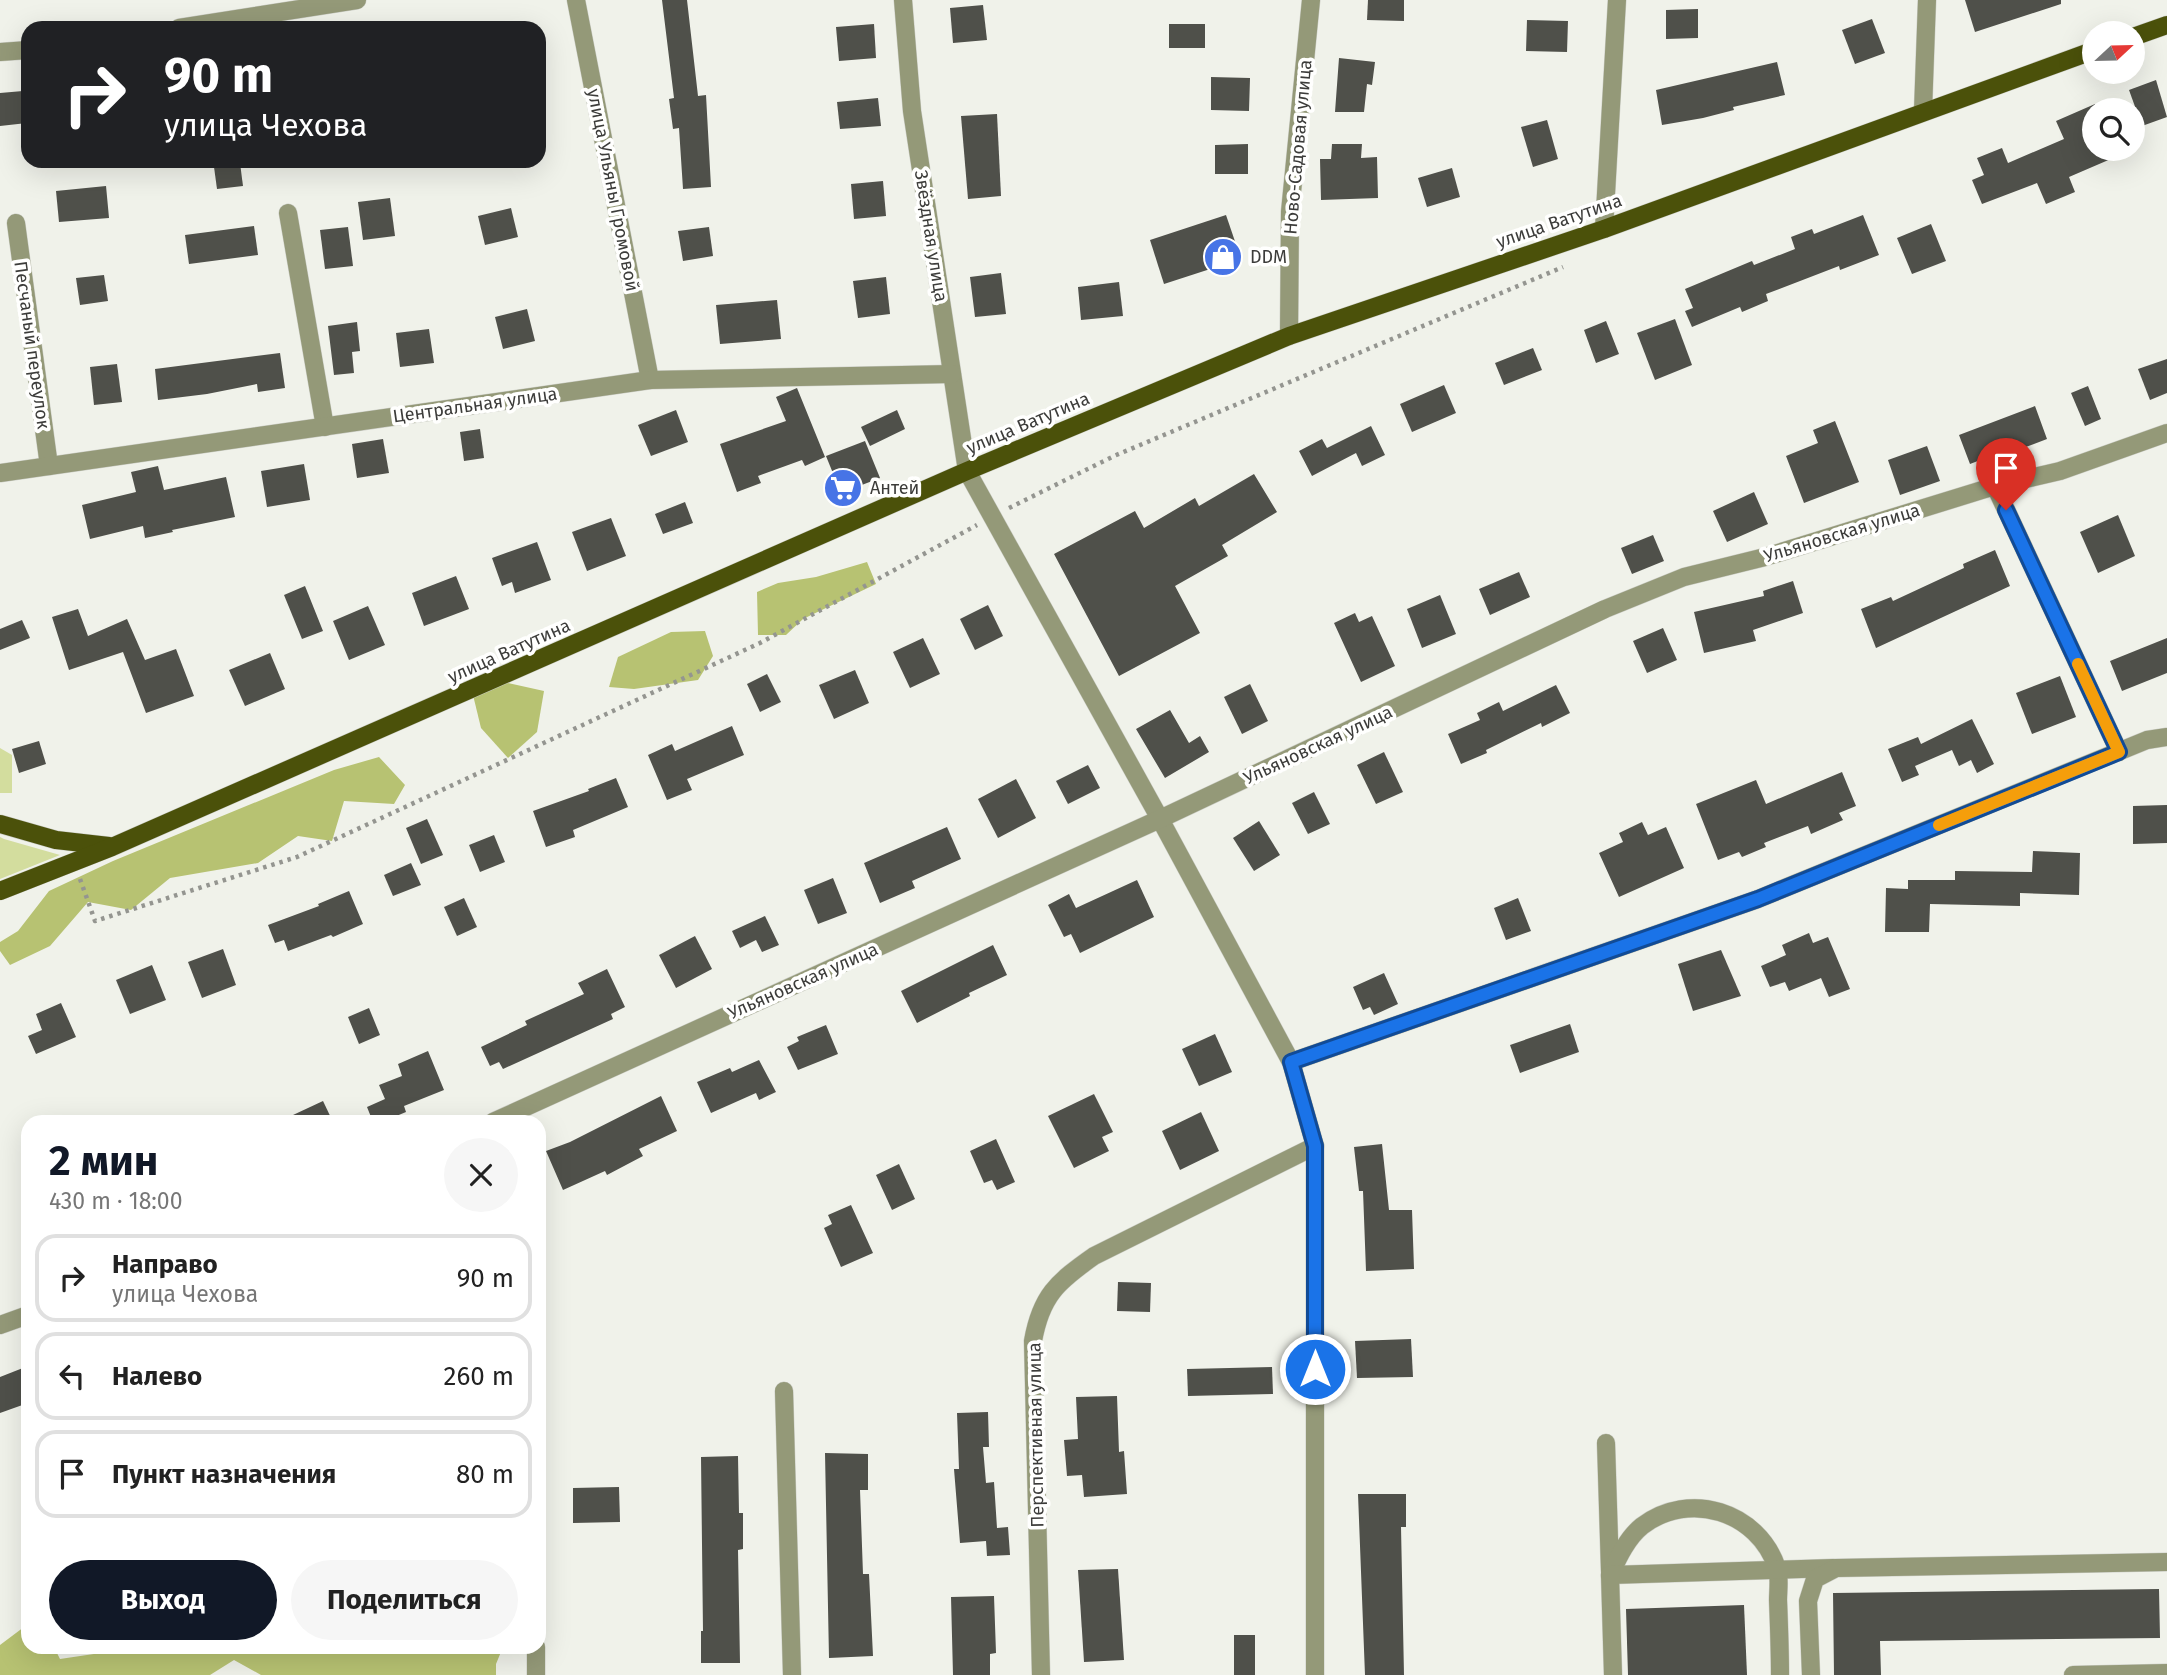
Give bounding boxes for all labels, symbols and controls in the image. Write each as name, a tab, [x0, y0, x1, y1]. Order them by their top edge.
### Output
north arrow	[2082, 21, 2146, 84]
map controls	[2082, 21, 2145, 161]
text: 90 m	[164, 46, 273, 105]
icon: right	[49, 49, 140, 140]
street label: Ново-Садовая улица	[1279, 59, 1317, 235]
street label: улица Ульяны Громовой	[583, 87, 643, 293]
button: search	[2082, 98, 2145, 161]
text: улица Чехова	[164, 106, 367, 144]
street label: Звёздная улица	[910, 169, 952, 303]
street label: улица Ватутина	[1493, 189, 1625, 253]
shop icon: DDM	[1202, 236, 1244, 278]
place label: DDM	[1250, 246, 1287, 268]
street label: Песчаный переулок	[9, 260, 55, 431]
street label: Центральная улица	[391, 383, 559, 427]
street label: улица Ватутина	[963, 387, 1093, 459]
pin	[1976, 438, 2036, 510]
icon: arrive	[1987, 449, 2025, 487]
supermarket icon: Антей	[822, 467, 864, 509]
place label: Антей	[870, 477, 919, 499]
street label: Ульяновская улица	[1761, 499, 1923, 567]
street label: улица Ватутина	[444, 614, 574, 688]
street label: Ульяновская улица	[1240, 701, 1396, 789]
street label: Ульяновская улица	[725, 938, 881, 1024]
text: 2 мин	[49, 1136, 158, 1186]
button: close	[444, 1138, 518, 1212]
text: 430 m · 18:00	[49, 1187, 183, 1215]
text: Направо	[112, 1249, 218, 1280]
icon: right	[53, 1259, 91, 1297]
text: 90 m	[457, 1263, 514, 1294]
text: улица Чехова	[112, 1280, 258, 1308]
position arrow	[1278, 1332, 1352, 1406]
street label: Перспективная улица	[1023, 1342, 1049, 1528]
icon: left	[53, 1357, 91, 1395]
text: Налево	[112, 1361, 202, 1392]
text: 260 m	[444, 1361, 514, 1392]
icon: arrive	[53, 1455, 91, 1493]
text: Пункт назначения	[112, 1459, 336, 1490]
text: 80 m	[456, 1459, 514, 1490]
button: Выход	[49, 1560, 277, 1640]
button: Поделиться	[291, 1560, 518, 1640]

